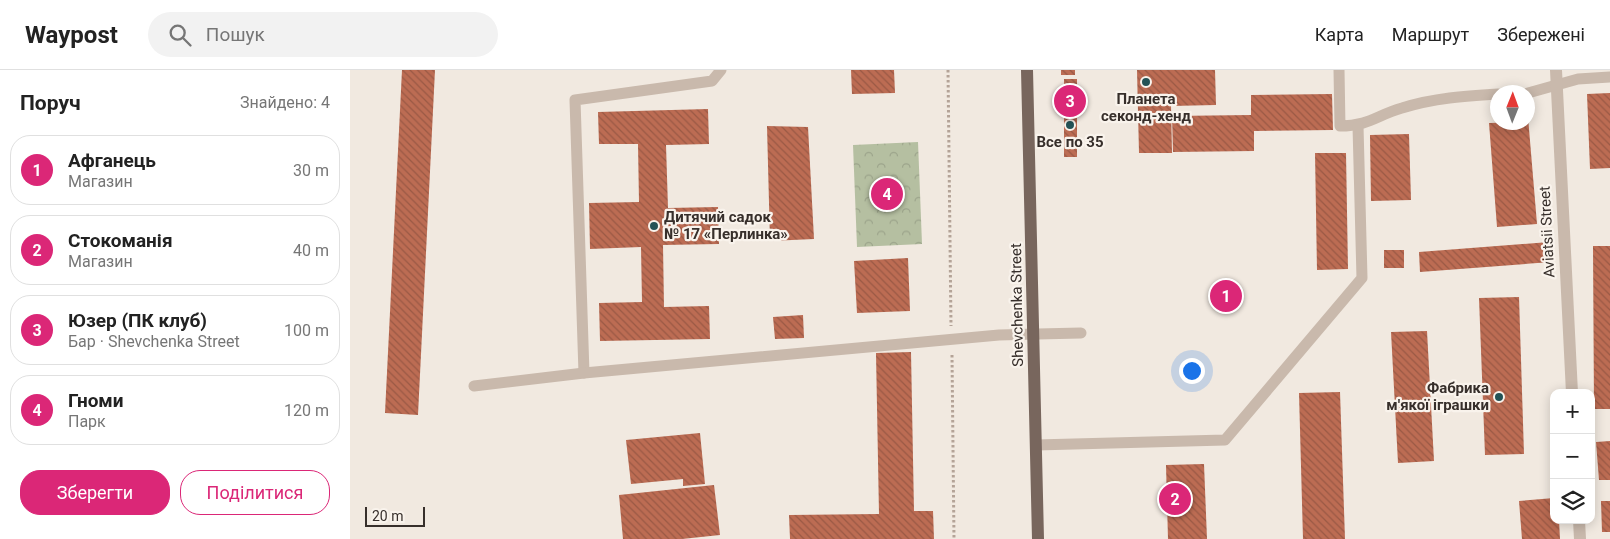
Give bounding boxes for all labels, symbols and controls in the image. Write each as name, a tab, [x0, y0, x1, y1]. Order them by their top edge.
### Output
search box	[148, 12, 498, 57]
text: Waypost	[25, 21, 118, 49]
icon: search	[166, 21, 194, 49]
text: Пошук	[206, 23, 265, 46]
text: Карта	[1315, 24, 1364, 45]
text: Маршрут	[1392, 24, 1469, 45]
text: Збережені	[1497, 24, 1585, 45]
marker: Планета секонд-хенд	[1140, 76, 1152, 88]
pin: 3	[1054, 82, 1086, 120]
north arrow	[1490, 85, 1535, 130]
place label: Планета секонд-хенд	[1101, 90, 1191, 125]
text: Поруч	[20, 91, 81, 115]
text: Знайдено: 4	[240, 93, 330, 112]
marker: Все по 35	[1064, 119, 1076, 131]
place label: Все по 35	[1036, 133, 1104, 151]
text: Афганець	[68, 149, 156, 172]
text: 1	[32, 161, 42, 180]
text: 30 m	[293, 161, 329, 180]
text: Магазин	[68, 172, 133, 191]
pin: 4	[871, 175, 903, 213]
street label: Aviatsii Street	[1536, 186, 1558, 278]
place label: Дитячий садок № 17 «Перлинка»	[664, 208, 788, 243]
marker: Дитячий садок № 17 «Перлинка»	[648, 220, 660, 232]
text: Стокоманія	[68, 229, 173, 252]
text: 2	[32, 241, 42, 260]
text: 40 m	[293, 241, 329, 260]
street label: Shevchenka Street	[1007, 243, 1027, 367]
text: Магазин	[68, 252, 133, 271]
pin: 1	[1210, 277, 1242, 315]
text: Юзер (ПК клуб)	[68, 309, 207, 332]
text: 3	[32, 321, 42, 340]
text: 100 m	[284, 321, 329, 340]
text: Бар · Shevchenka Street	[68, 332, 240, 351]
your location	[1179, 358, 1205, 384]
place label: Фабрика м'якої іграшки	[1386, 379, 1489, 414]
text: Гноми	[68, 389, 124, 412]
map controls	[1550, 389, 1595, 524]
button: +	[1550, 389, 1595, 434]
marker: Фабрика м'якої іграшки	[1493, 391, 1505, 403]
text: 4	[32, 401, 42, 420]
text: 120 m	[284, 401, 329, 420]
text: Парк	[68, 412, 106, 431]
button: −	[1550, 434, 1595, 479]
button: Зберегти	[20, 470, 170, 515]
button: Поділитися	[180, 470, 330, 515]
button: layers	[1550, 479, 1595, 524]
pin: 2	[1159, 480, 1191, 518]
scale bar	[365, 504, 425, 527]
text: 20 m	[372, 508, 404, 524]

